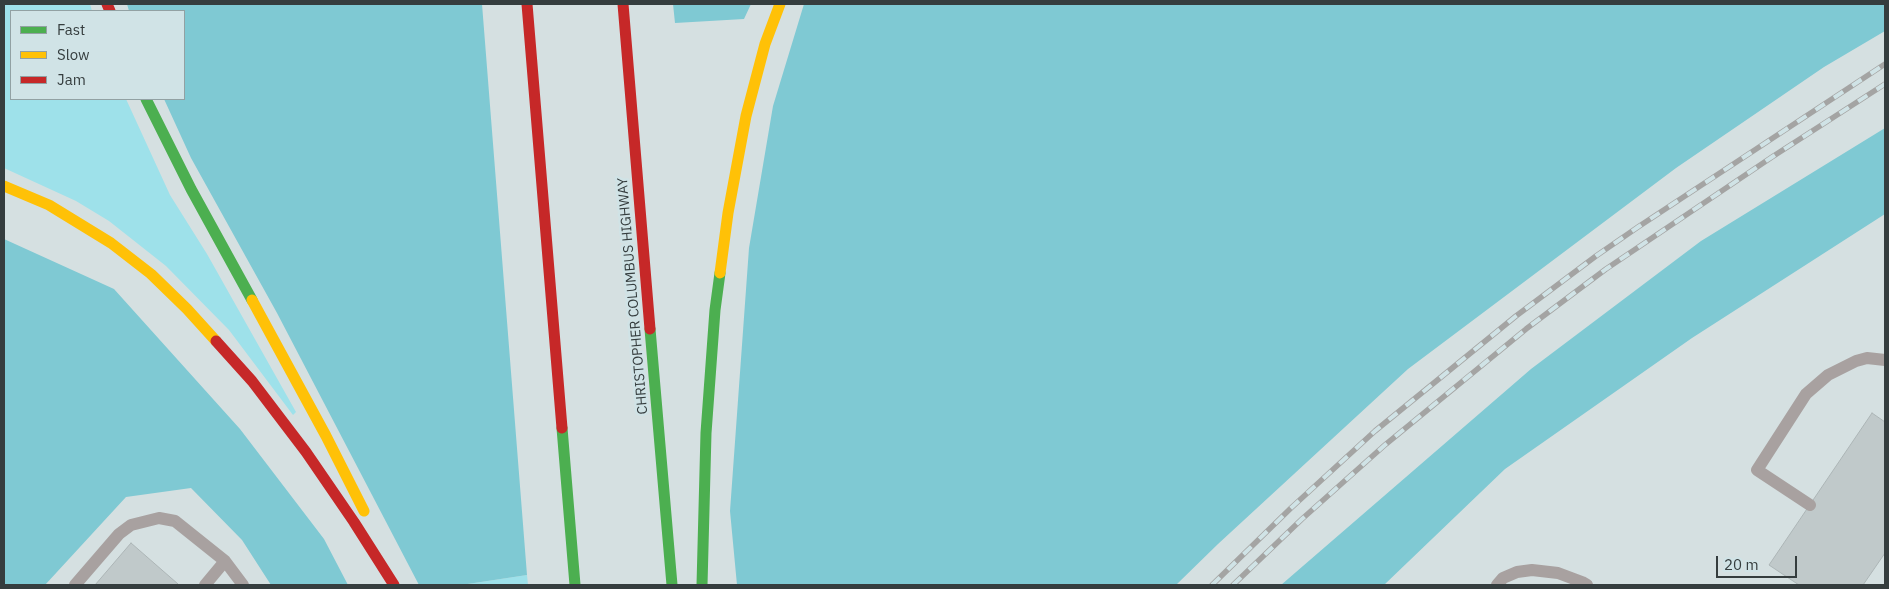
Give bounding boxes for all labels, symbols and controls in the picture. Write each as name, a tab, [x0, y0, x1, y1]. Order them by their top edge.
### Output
legend	[10, 10, 185, 100]
text: Fast	[57, 20, 85, 39]
text: Slow	[57, 45, 90, 64]
text: Jam	[57, 70, 86, 89]
street label: CHRISTOPHER COLUMBUS HIGHWAY	[614, 177, 652, 415]
scale bar	[1719, 546, 1800, 578]
text: 20 m	[1724, 555, 1759, 574]

